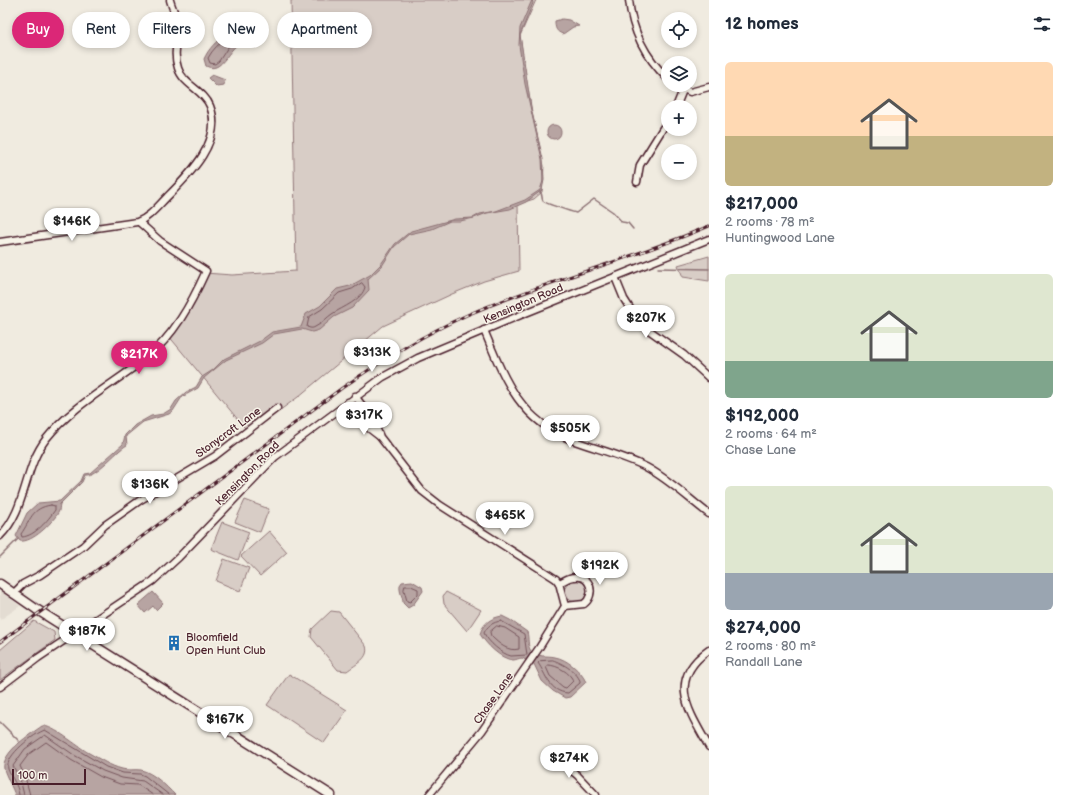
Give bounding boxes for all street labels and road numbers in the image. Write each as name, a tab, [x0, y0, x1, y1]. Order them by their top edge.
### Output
street label: Kensington Road	[481, 281, 565, 326]
street label: Stonycroft Lane	[193, 404, 264, 460]
street label: Kensington Road	[213, 439, 282, 508]
street label: Chase Lane	[471, 670, 516, 727]

